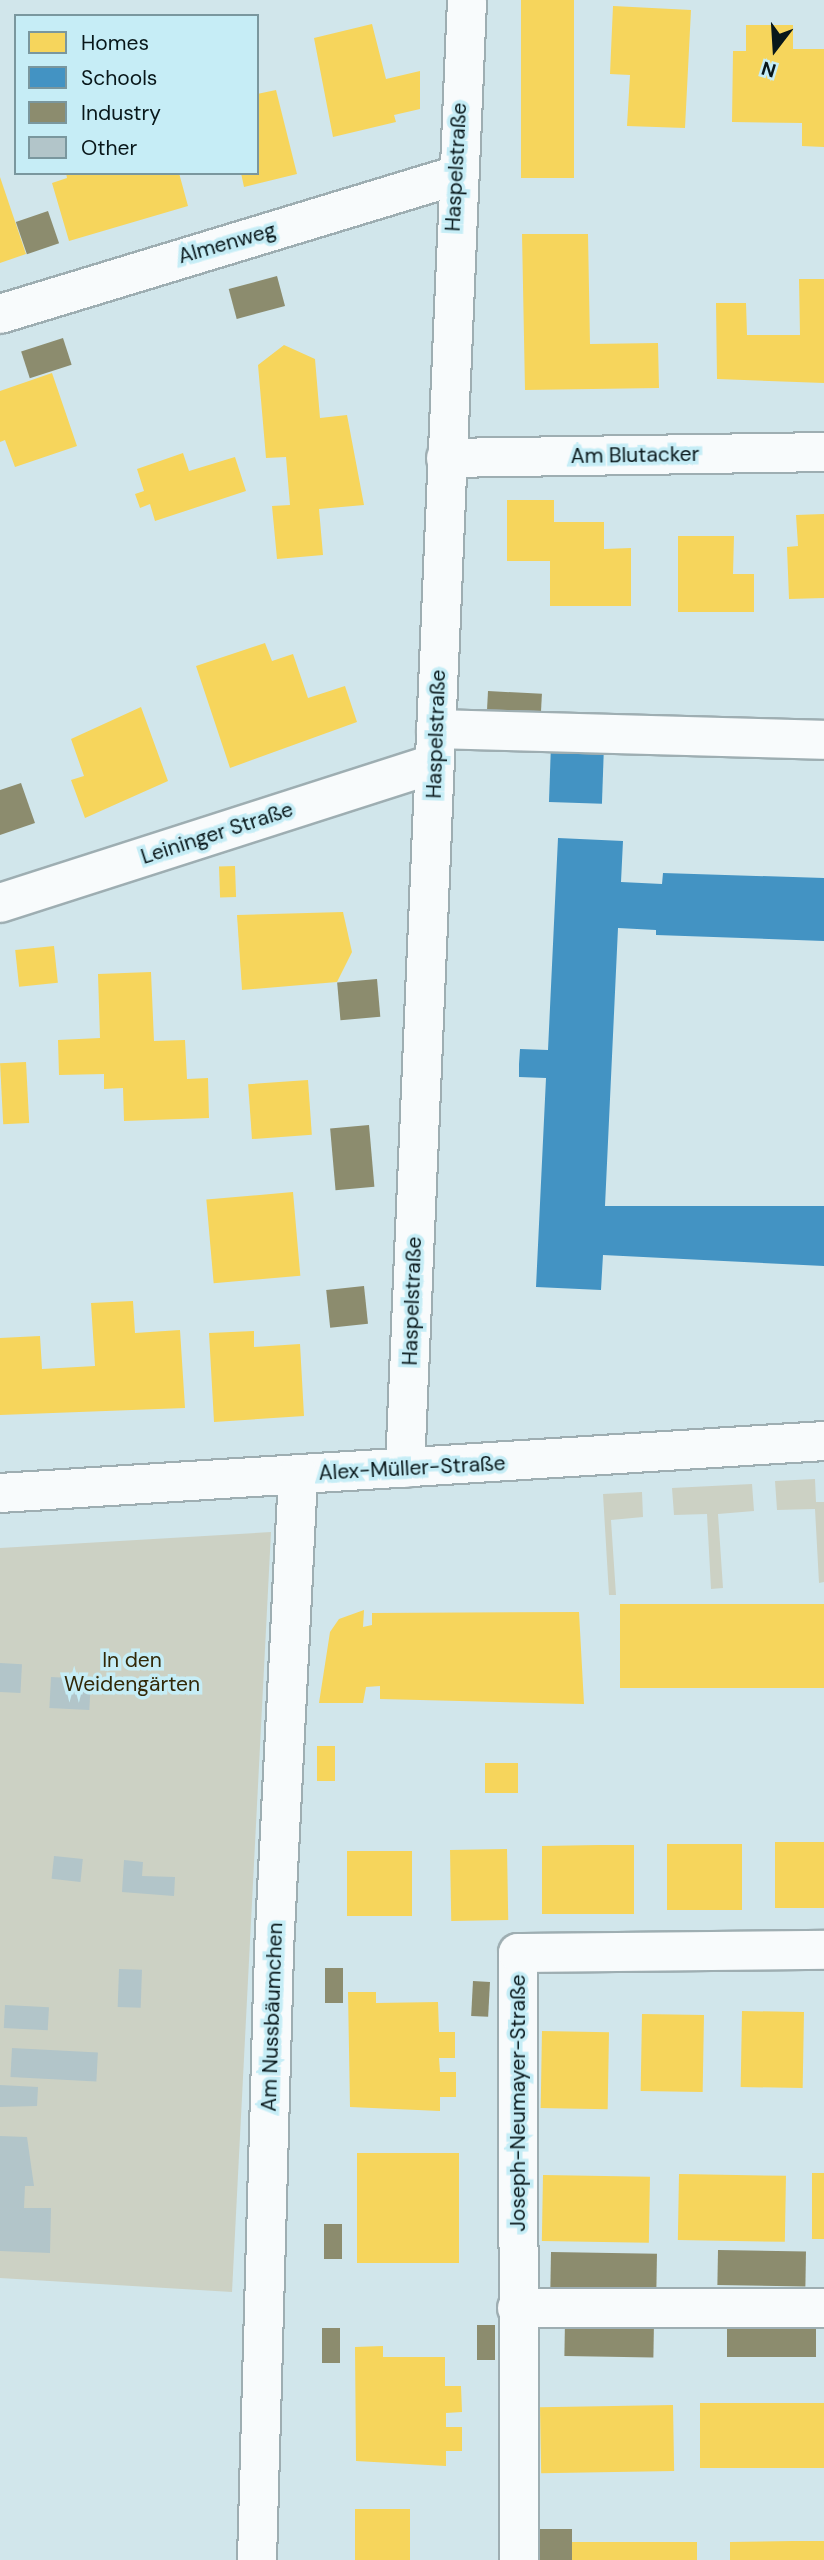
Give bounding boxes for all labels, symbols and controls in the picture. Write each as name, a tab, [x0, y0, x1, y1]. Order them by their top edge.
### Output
legend	[14, 14, 259, 175]
north arrow	[740, 14, 810, 84]
text: Homes	[81, 29, 149, 57]
text: N	[758, 56, 779, 84]
text: Schools	[81, 64, 157, 92]
text: Industry	[81, 99, 161, 127]
street label: Haspelstraße	[440, 102, 472, 232]
text: Other	[81, 134, 137, 162]
street label: Almenweg	[175, 217, 279, 269]
street label: Am Blutacker	[570, 441, 700, 469]
street label: Haspelstraße	[421, 669, 451, 799]
street label: Leininger Straße	[138, 797, 296, 869]
street label: Haspelstraße	[397, 1236, 427, 1366]
street label: Alex-Müller-Straße	[318, 1451, 506, 1485]
park label: In den Weidengärten	[64, 1647, 200, 1697]
street label: Am Nussbäumchen	[256, 1922, 288, 2112]
street label: Joseph-Neumayer-Straße	[505, 1974, 531, 2232]

